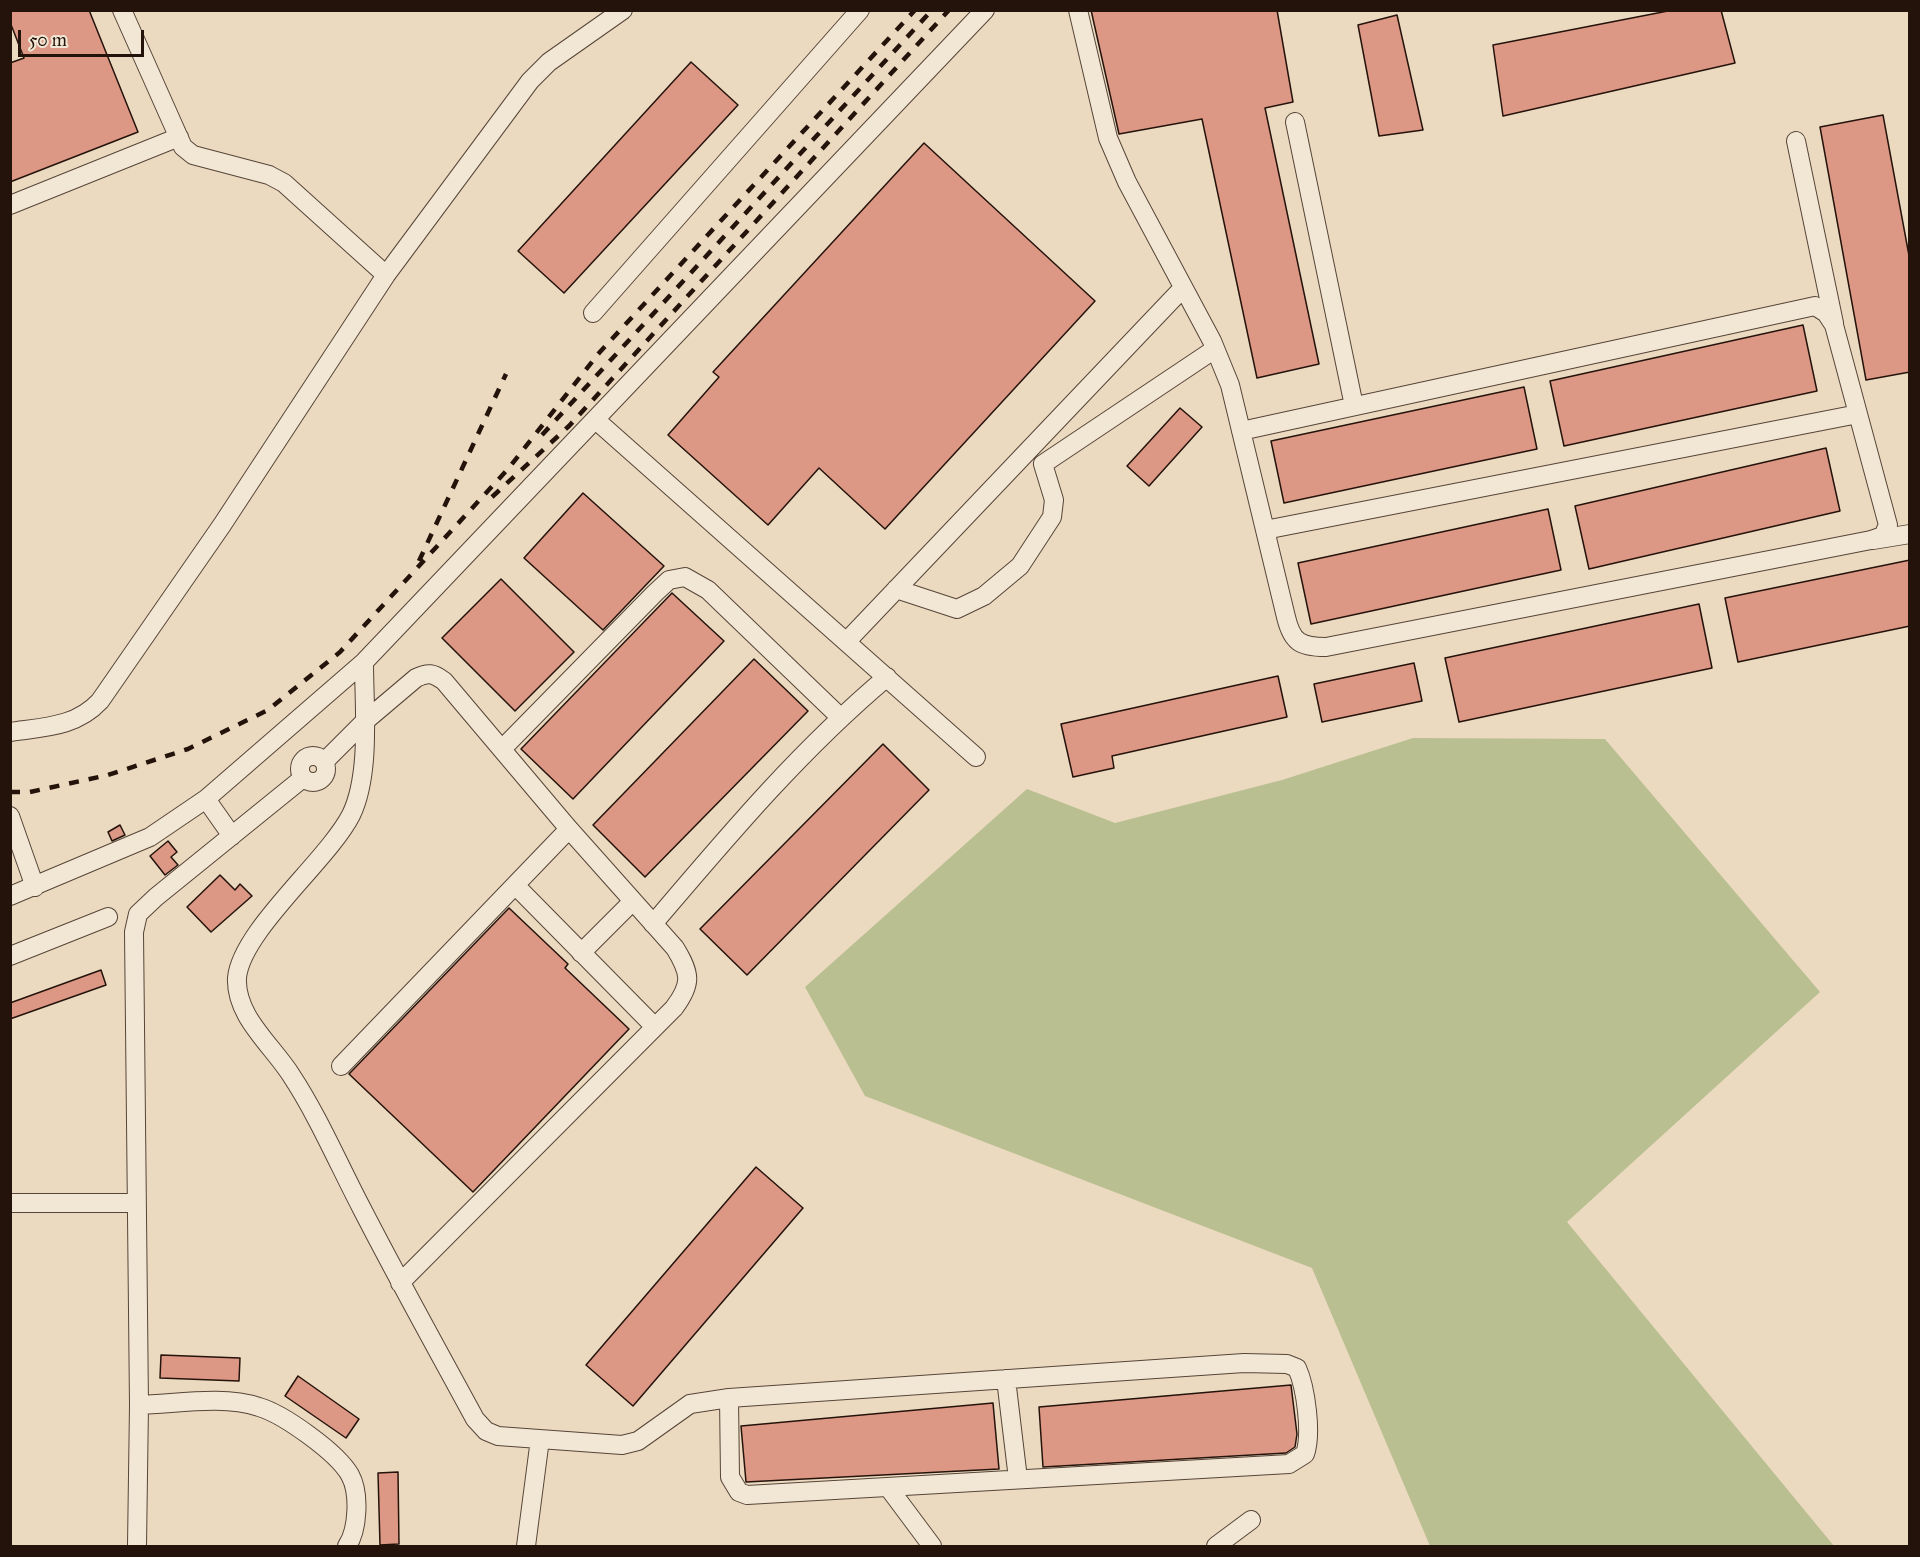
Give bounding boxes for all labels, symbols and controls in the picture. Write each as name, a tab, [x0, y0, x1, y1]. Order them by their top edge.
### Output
scale bar	[21, 18, 147, 56]
text: 50 m	[29, 29, 67, 51]

